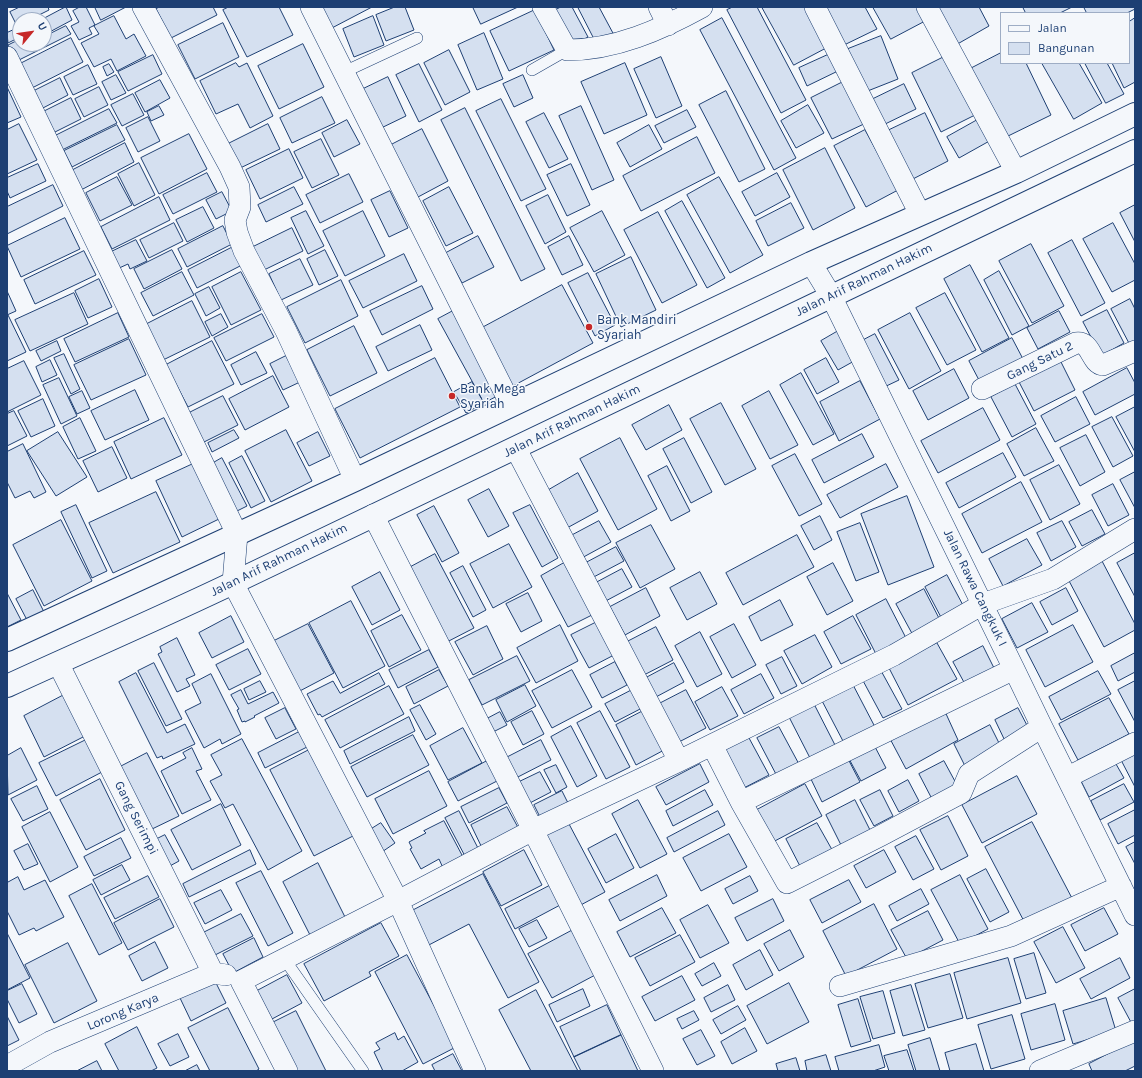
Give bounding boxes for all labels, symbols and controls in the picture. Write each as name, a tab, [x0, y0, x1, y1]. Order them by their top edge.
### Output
north arrow	[12, 12, 52, 52]
legend	[1000, 12, 1130, 64]
text: U	[35, 20, 50, 33]
text: Jalan	[1038, 21, 1067, 35]
text: Bangunan	[1038, 41, 1094, 55]
street label: Jalan Arif Rahman Hakim	[793, 240, 935, 320]
place label: Bank Mandiri Syariah	[597, 312, 677, 343]
marker: Bank Mandiri Syariah	[584, 322, 594, 332]
street label: Gang Satu 2	[1004, 338, 1076, 384]
place label: Bank Mega Syariah	[460, 381, 526, 412]
street label: Jalan Arif Rahman Hakim	[501, 381, 643, 461]
marker: Bank Mega Syariah	[447, 391, 457, 401]
street label: Jalan Arif Rahman Hakim	[208, 520, 350, 600]
street label: Jalan Rawa Cangkuk I	[940, 527, 1010, 649]
street label: Gang Serimpi	[111, 779, 161, 857]
street label: Lorong Karya	[85, 990, 161, 1034]

